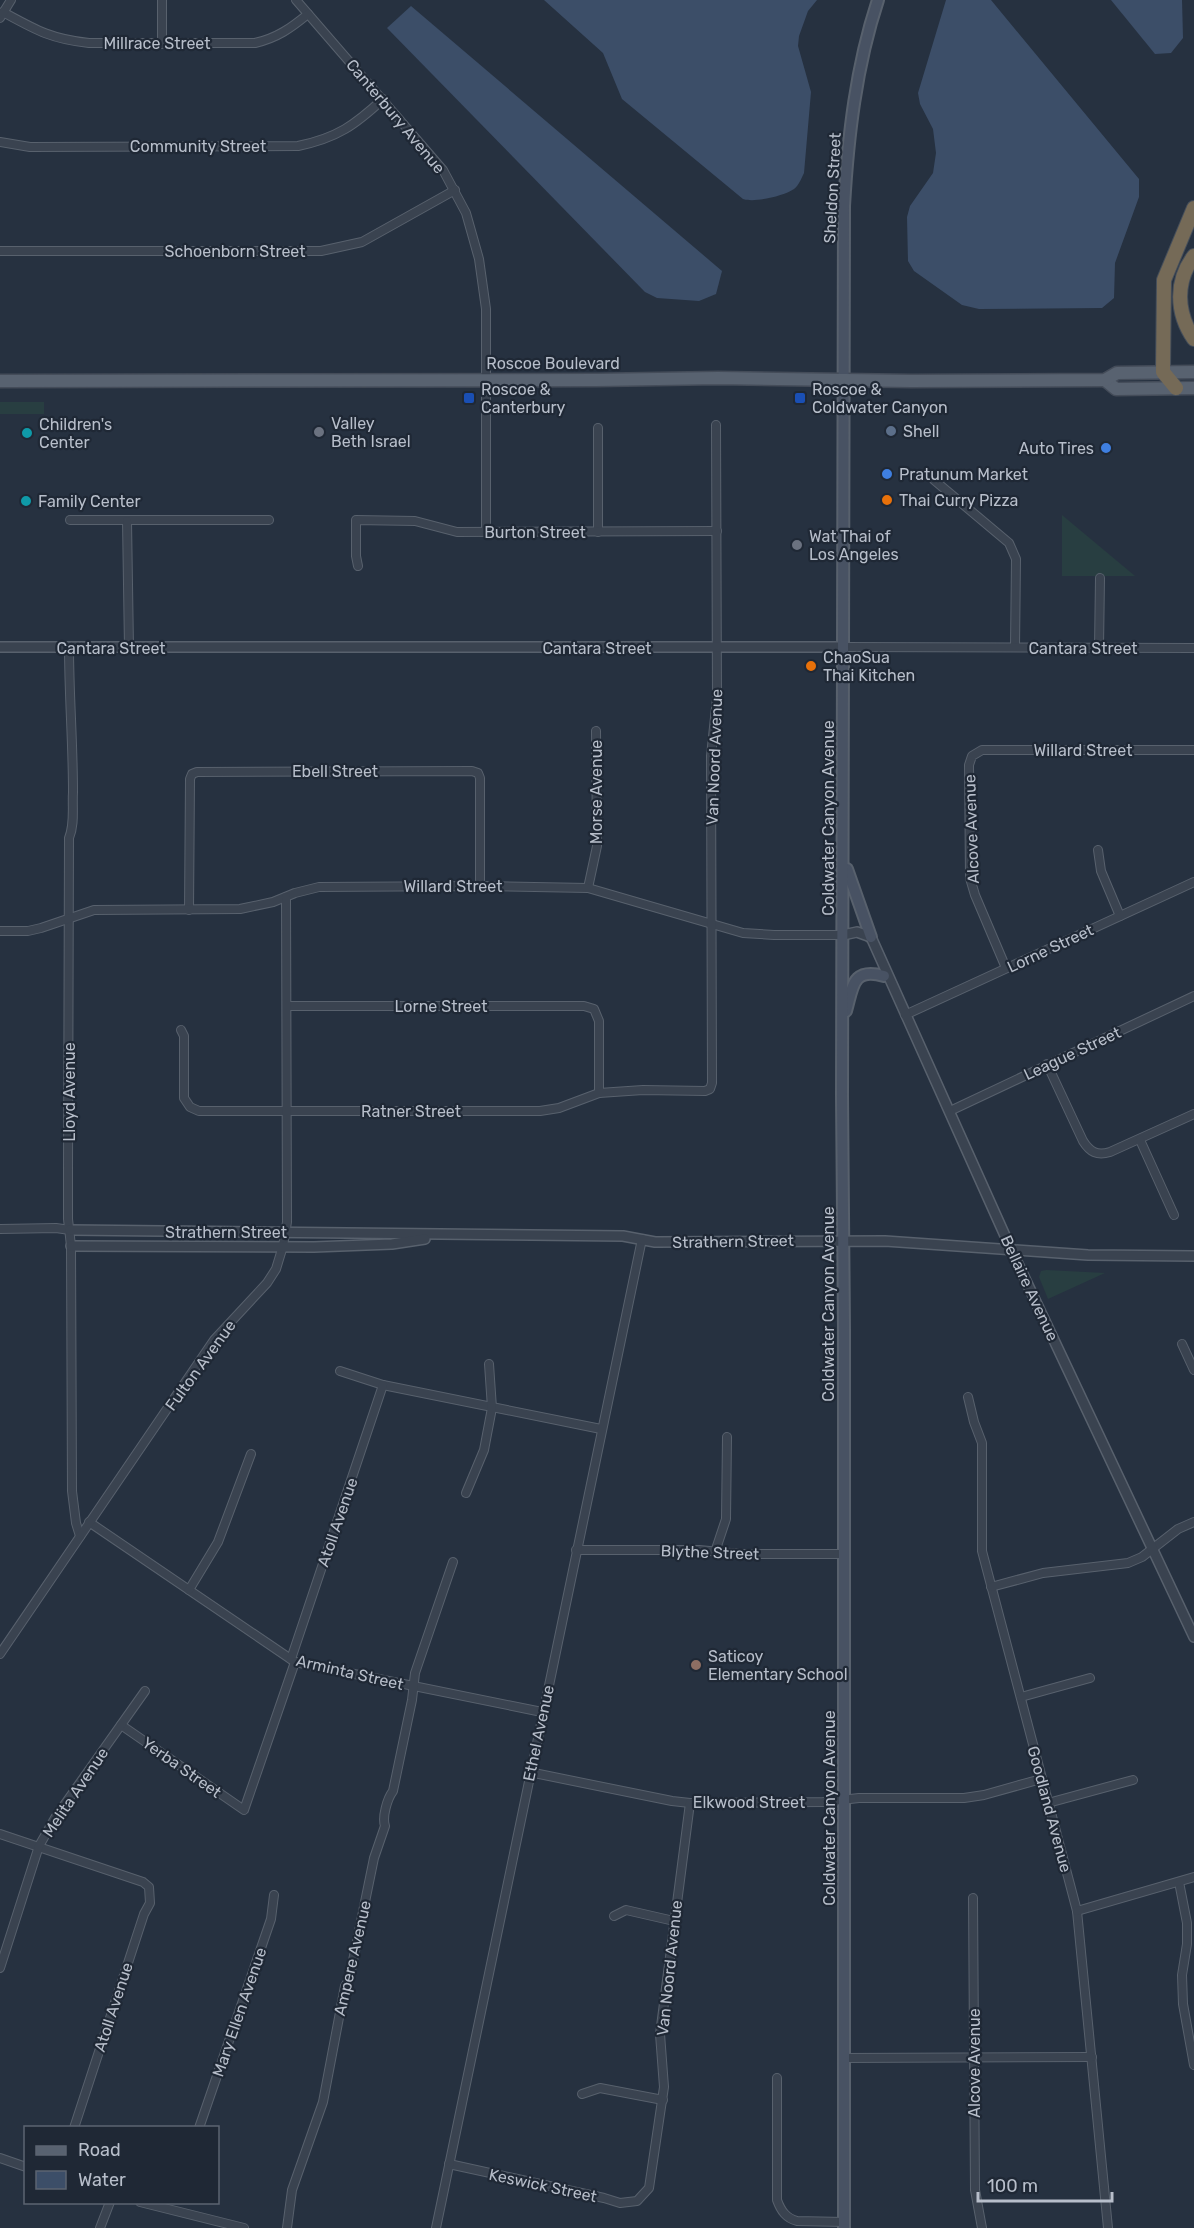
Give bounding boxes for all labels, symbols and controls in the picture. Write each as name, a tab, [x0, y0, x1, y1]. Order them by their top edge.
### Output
street label: Millrace Street	[103, 34, 211, 53]
street label: Canterbury Avenue	[342, 55, 449, 177]
street label: Sheldon Street	[820, 132, 845, 244]
street label: Community Street	[130, 137, 266, 156]
street label: Schoenborn Street	[164, 242, 306, 261]
street label: Roscoe Boulevard	[486, 354, 620, 373]
place label: Roscoe & Canterbury	[481, 380, 566, 417]
place label: Roscoe & Coldwater Canyon	[812, 380, 948, 417]
marker: Roscoe & Canterbury	[462, 391, 476, 405]
marker: Roscoe & Coldwater Canyon	[793, 391, 807, 405]
place label: Valley Beth Israel	[331, 414, 411, 451]
place label: Children's Center	[39, 415, 112, 452]
place label: Shell	[903, 422, 939, 441]
marker: Shell	[884, 424, 898, 438]
marker: Valley Beth Israel	[312, 425, 326, 439]
marker: Children's Center	[20, 426, 34, 440]
place label: Auto Tires	[1019, 439, 1094, 458]
marker: Auto Tires	[1099, 441, 1113, 455]
place label: Pratunum Market	[899, 465, 1028, 484]
marker: Pratunum Market	[880, 467, 894, 481]
place label: Thai Curry Pizza	[899, 491, 1018, 510]
place label: Family Center	[38, 492, 141, 511]
marker: Thai Curry Pizza	[880, 493, 894, 507]
marker: Family Center	[19, 494, 33, 508]
street label: Burton Street	[484, 523, 586, 542]
place label: Wat Thai of Los Angeles	[809, 527, 899, 564]
marker: Wat Thai of Los Angeles	[790, 538, 804, 552]
street label: Cantara Street	[56, 639, 166, 658]
street label: Cantara Street	[542, 639, 652, 658]
street label: Cantara Street	[1028, 639, 1138, 658]
place label: ChaoSua Thai Kitchen	[823, 648, 915, 685]
marker: ChaoSua Thai Kitchen	[804, 659, 818, 673]
street label: Van Noord Avenue	[703, 688, 726, 826]
street label: Coldwater Canyon Avenue	[819, 720, 838, 916]
street label: Morse Avenue	[587, 740, 606, 844]
street label: Willard Street	[1034, 741, 1132, 760]
street label: Ebell Street	[292, 762, 378, 781]
street label: Alcove Avenue	[960, 774, 983, 884]
street label: Willard Street	[404, 877, 502, 896]
street label: Lorne Street	[1004, 920, 1096, 977]
street label: Lorne Street	[395, 997, 487, 1016]
street label: League Street	[1021, 1023, 1124, 1084]
street label: Lloyd Avenue	[60, 1042, 79, 1142]
street label: Ratner Street	[361, 1102, 461, 1121]
street label: Coldwater Canyon Avenue	[819, 1206, 838, 1402]
street label: Strathern Street	[165, 1223, 287, 1242]
street label: Strathern Street	[672, 1231, 794, 1252]
street label: Bellaire Avenue	[997, 1232, 1062, 1344]
street label: Fulton Avenue	[161, 1316, 240, 1414]
street label: Atoll Avenue	[313, 1475, 362, 1569]
street label: Blythe Street	[660, 1541, 760, 1564]
place label: Saticoy Elementary School	[708, 1647, 848, 1684]
street label: Arminta Street	[294, 1651, 405, 1694]
marker: Saticoy Elementary School	[689, 1658, 703, 1672]
street label: Ethel Avenue	[519, 1683, 558, 1783]
street label: Coldwater Canyon Avenue	[820, 1710, 839, 1906]
street label: Yerba Street	[138, 1733, 225, 1802]
street label: Melita Avenue	[38, 1744, 112, 1841]
street label: Goodland Avenue	[1023, 1744, 1076, 1875]
street label: Elkwood Street	[693, 1793, 805, 1812]
street label: Ampere Avenue	[330, 1899, 375, 2018]
street label: Van Noord Avenue	[653, 1899, 686, 2037]
street label: Mary Ellen Avenue	[208, 1945, 271, 2079]
street label: Atoll Avenue	[90, 1960, 137, 2054]
street label: Alcove Avenue	[965, 2008, 984, 2118]
legend	[24, 2126, 219, 2204]
text: Road	[78, 2139, 121, 2161]
street label: Keswick Street	[487, 2165, 599, 2206]
scale bar	[978, 2165, 1112, 2203]
text: Water	[78, 2169, 126, 2191]
text: 100 m	[987, 2175, 1038, 2197]

